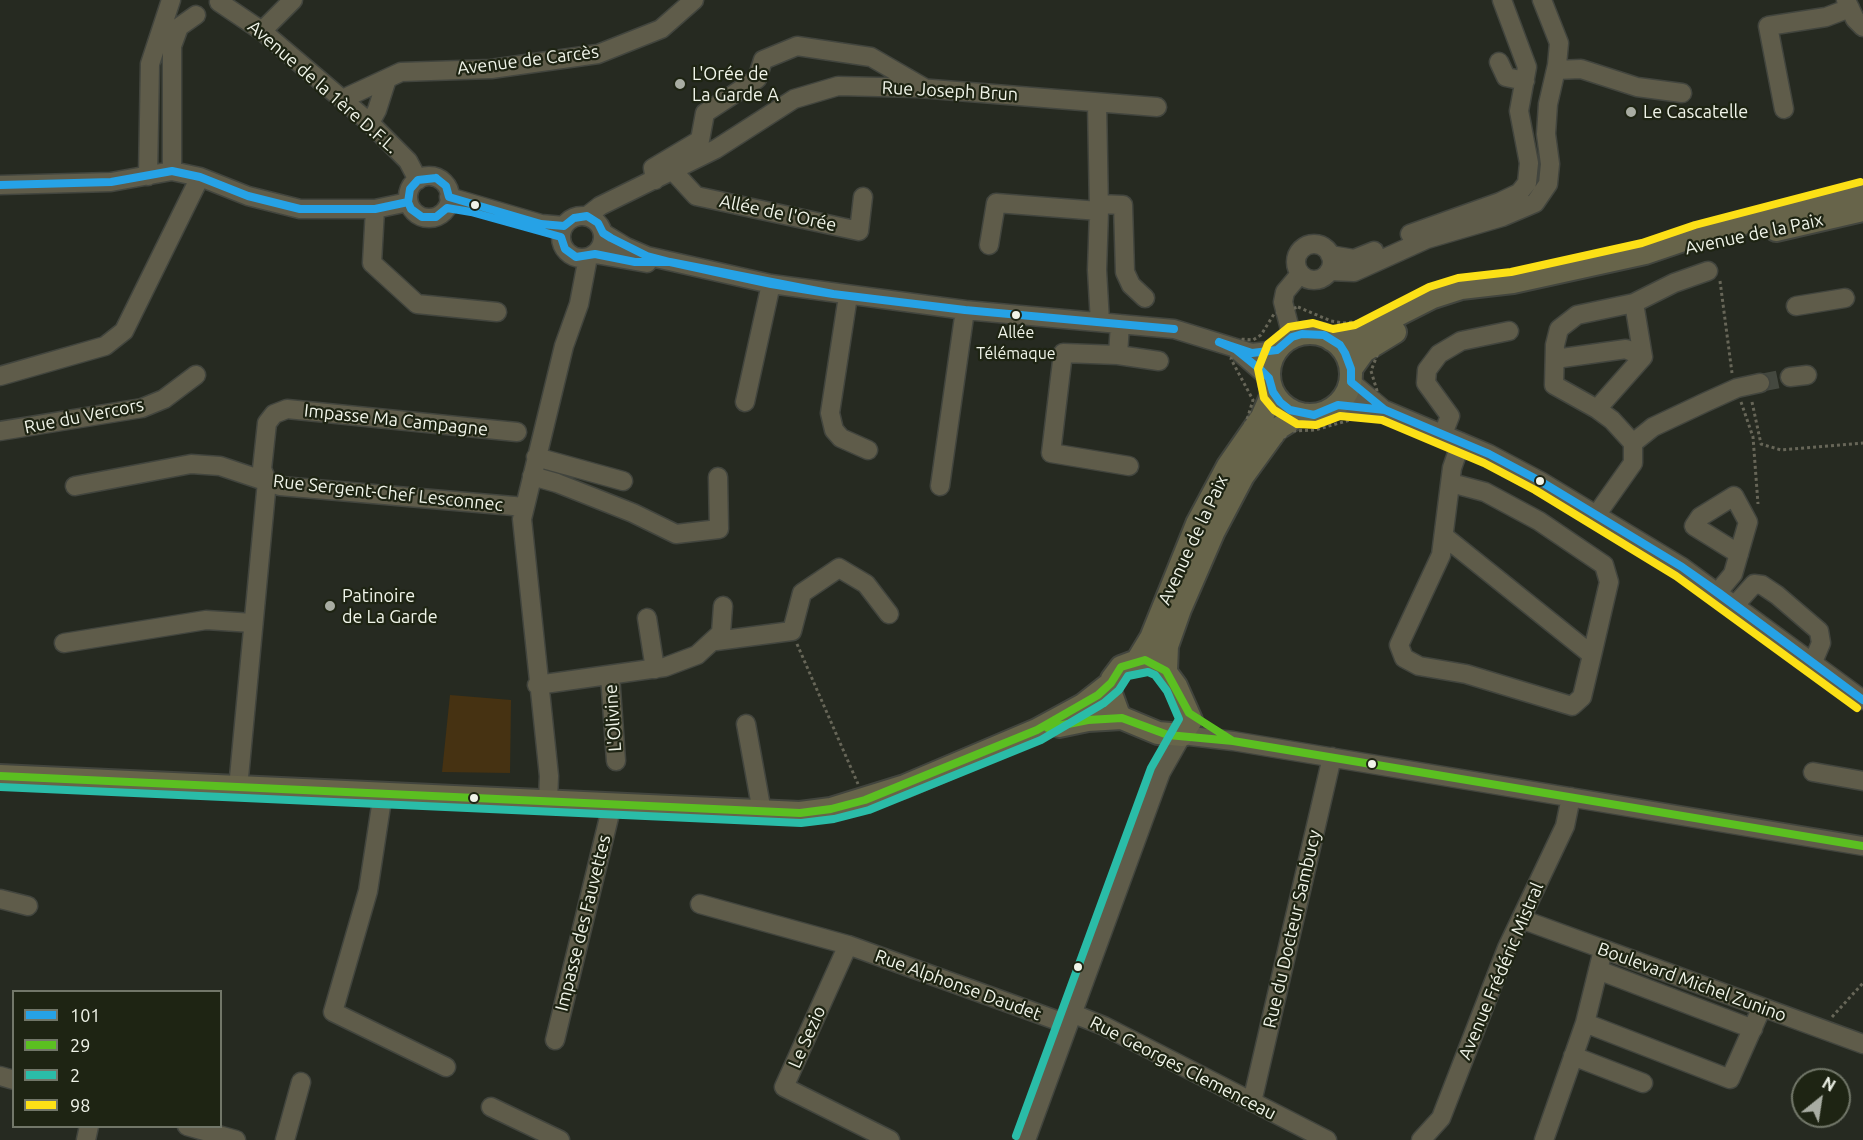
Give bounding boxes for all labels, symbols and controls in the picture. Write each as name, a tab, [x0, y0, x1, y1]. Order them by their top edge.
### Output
street label: Avenue de la 1ère D.F.L.	[243, 16, 403, 158]
street label: Avenue de Carcès	[456, 41, 600, 79]
place label: L'Orée de La Garde A	[692, 63, 779, 106]
marker: L'Orée de La Garde A	[673, 77, 687, 91]
street label: Rue Joseph Brun	[881, 77, 1019, 105]
place label: Le Cascatelle	[1643, 101, 1748, 123]
marker: Le Cascatelle	[1624, 105, 1638, 119]
street label: Allée de l'Orée	[717, 190, 839, 236]
unlabelled marker	[469, 199, 481, 211]
street label: Avenue de la Paix	[1683, 209, 1825, 259]
marker: Allée Télémaque	[1010, 309, 1022, 321]
place label: Allée Télémaque	[976, 323, 1056, 361]
street label: Rue du Vercors	[22, 394, 146, 438]
street label: Impasse Ma Campagne	[303, 400, 489, 440]
street label: Rue Sergent-Chef Lesconnec	[272, 470, 504, 516]
street label: Avenue de la Paix	[1153, 472, 1233, 608]
unlabelled marker	[1534, 475, 1546, 487]
place label: Patinoire de La Garde	[342, 585, 438, 628]
marker: Patinoire de La Garde	[323, 599, 337, 613]
street label: L'Olivine	[600, 683, 626, 753]
unlabelled marker	[1366, 758, 1378, 770]
unlabelled marker	[468, 792, 480, 804]
street label: Rue du Docteur Sambucy	[1259, 828, 1325, 1030]
street label: Impasse des Fauvettes	[551, 833, 615, 1013]
street label: Avenue Frédéric Mistral	[1454, 879, 1548, 1063]
street label: Boulevard Michel Zunino	[1595, 938, 1789, 1026]
street label: Rue Alphonse Daudet	[872, 945, 1044, 1025]
unlabelled marker	[1072, 961, 1084, 973]
legend	[12, 990, 222, 1128]
street label: Le Sezio	[784, 1003, 830, 1071]
text: 101	[70, 1005, 100, 1025]
street label: Rue Georges Clemenceau	[1086, 1012, 1280, 1124]
text: 29	[70, 1035, 90, 1055]
text: 2	[70, 1065, 80, 1085]
north arrow	[1791, 1068, 1851, 1128]
text: N	[1819, 1073, 1839, 1095]
text: 98	[70, 1095, 90, 1115]

